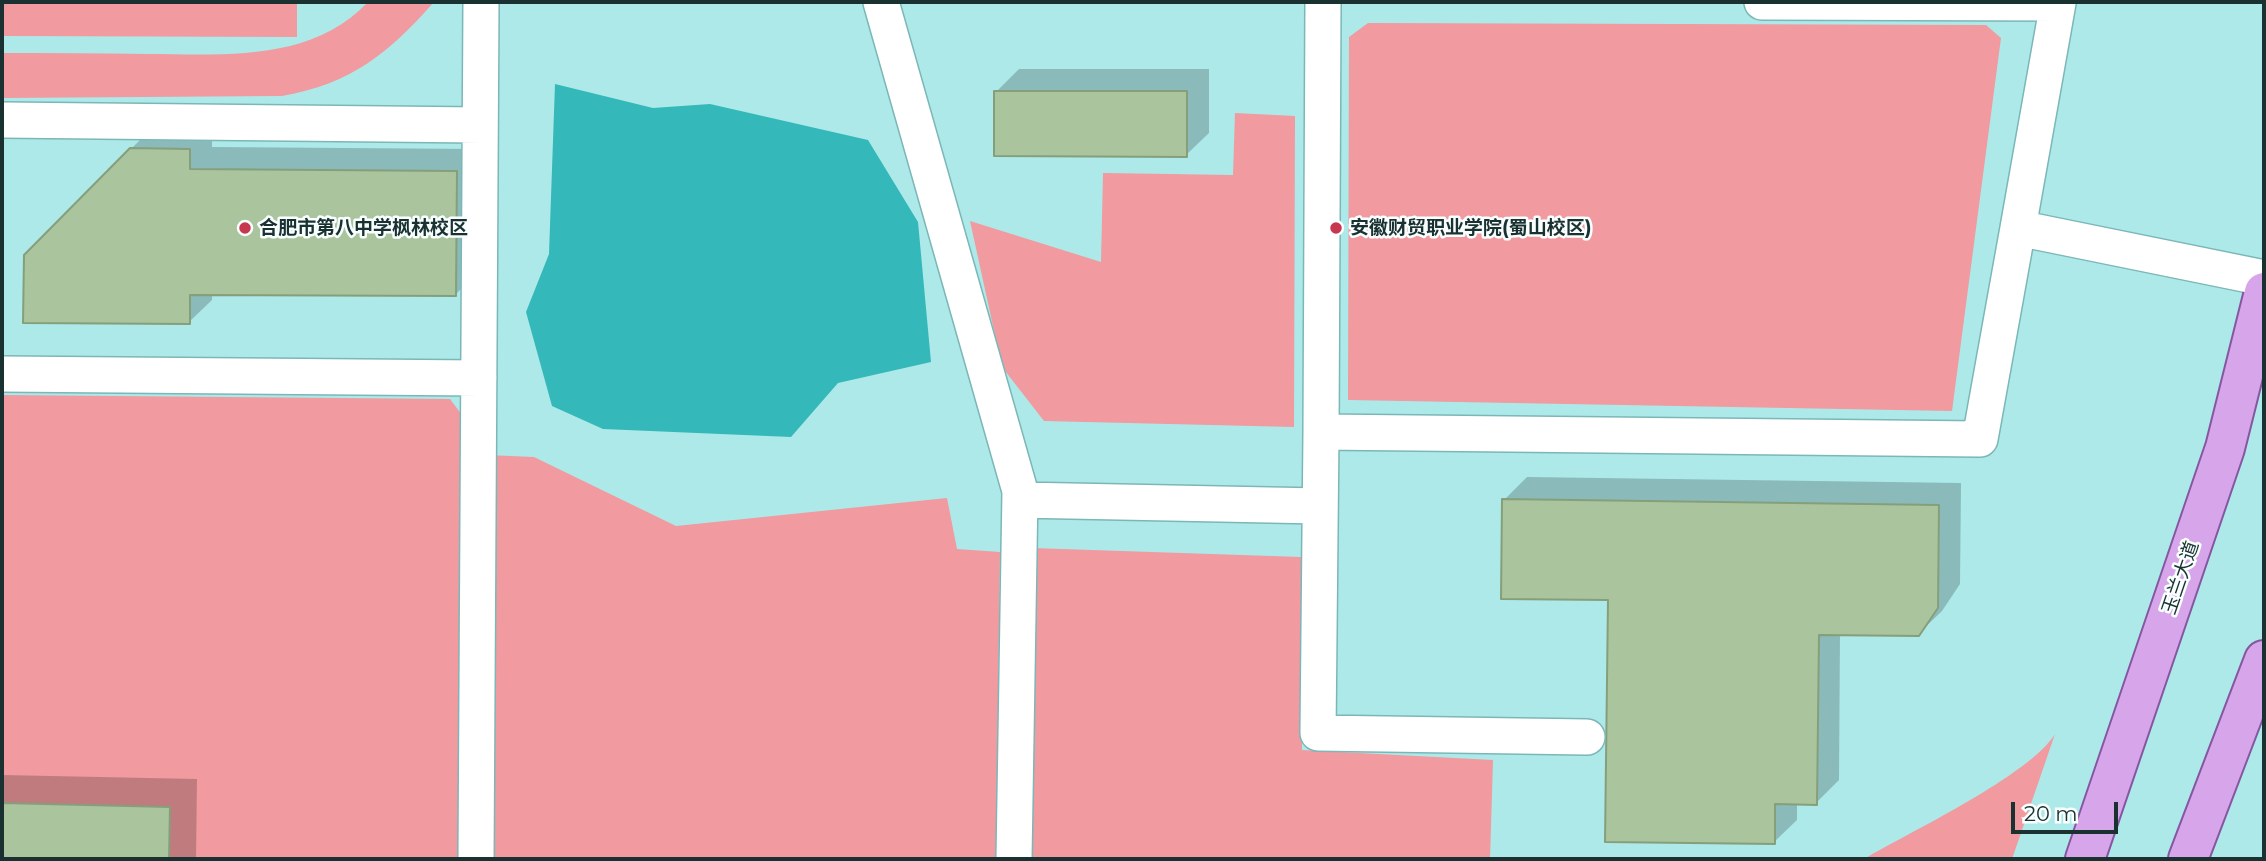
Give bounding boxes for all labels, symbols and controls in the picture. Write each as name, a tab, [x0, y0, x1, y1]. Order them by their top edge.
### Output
place label: 合肥市第八中学枫林校区	[259, 217, 468, 239]
place label: 安徽财贸职业学院(蜀山校区)	[1350, 217, 1592, 239]
marker: 合肥市第八中学枫林校区	[237, 220, 253, 236]
marker: 安徽财贸职业学院(蜀山校区)	[1328, 220, 1344, 236]
street label: 玉兰大道	[2158, 538, 2204, 618]
scale bar	[2014, 788, 2121, 832]
text: 20 m	[2024, 801, 2078, 826]

